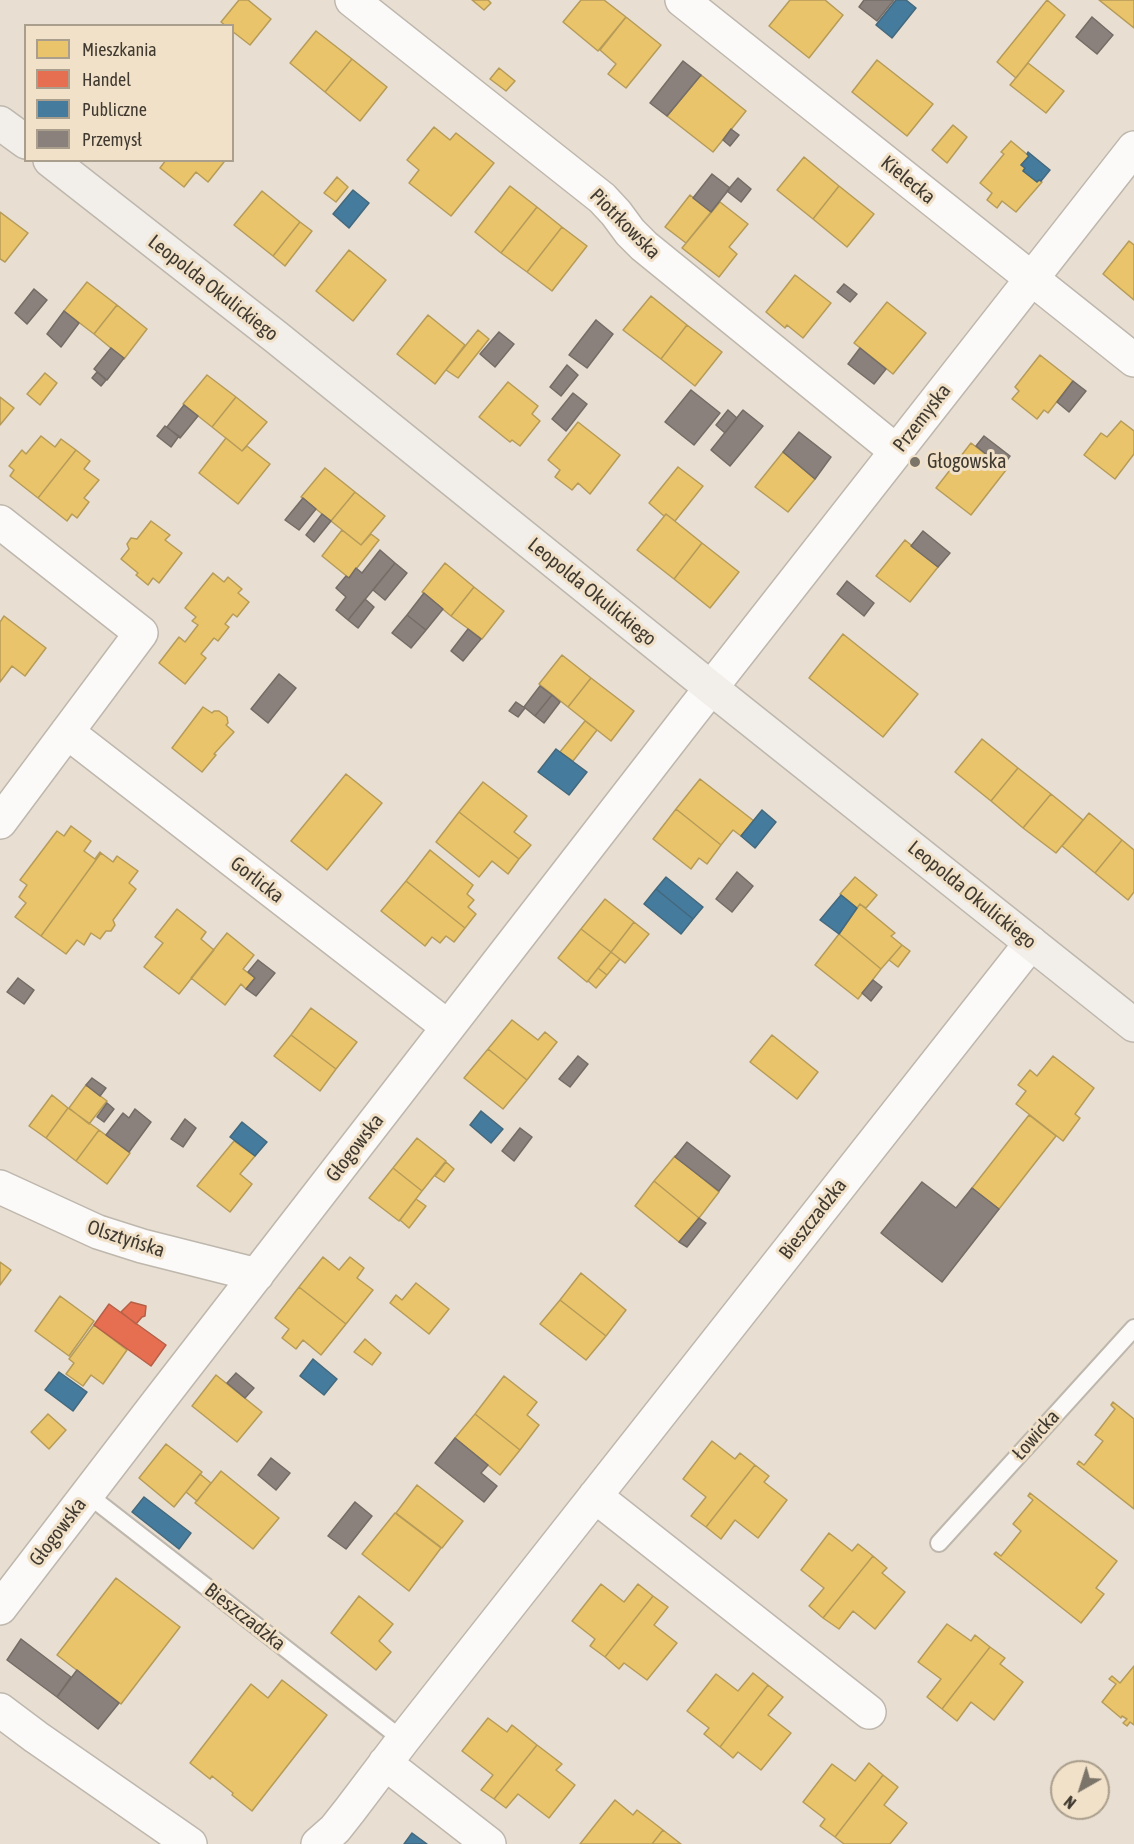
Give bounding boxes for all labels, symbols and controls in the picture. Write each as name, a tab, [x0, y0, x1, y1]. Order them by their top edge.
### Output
legend	[24, 24, 234, 162]
text: Mieszkania	[82, 39, 157, 60]
text: Handel	[82, 69, 131, 90]
text: Publiczne	[82, 99, 147, 120]
text: Przemysł	[82, 129, 142, 150]
street label: Kielecka	[876, 151, 940, 209]
street label: Piotrkowska	[585, 184, 665, 264]
street label: Leopolda Okulickiego	[143, 230, 283, 346]
street label: Przemyska	[888, 379, 956, 457]
place label: Głogowska	[927, 450, 1007, 474]
marker: Głogowska	[908, 455, 922, 469]
street label: Leopolda Okulickiego	[523, 533, 661, 651]
street label: Leopolda Okulickiego	[903, 836, 1041, 954]
street label: Gorlicka	[225, 852, 289, 908]
street label: Głogowska	[321, 1109, 389, 1187]
street label: Bieszczadzka	[774, 1174, 852, 1264]
street label: Olsztyńska	[84, 1215, 168, 1263]
street label: Łowicka	[1007, 1405, 1065, 1465]
street label: Głogowska	[24, 1493, 92, 1571]
street label: Bieszczadzka	[200, 1578, 290, 1656]
north arrow	[1050, 1760, 1110, 1820]
text: N	[1061, 1792, 1079, 1812]

